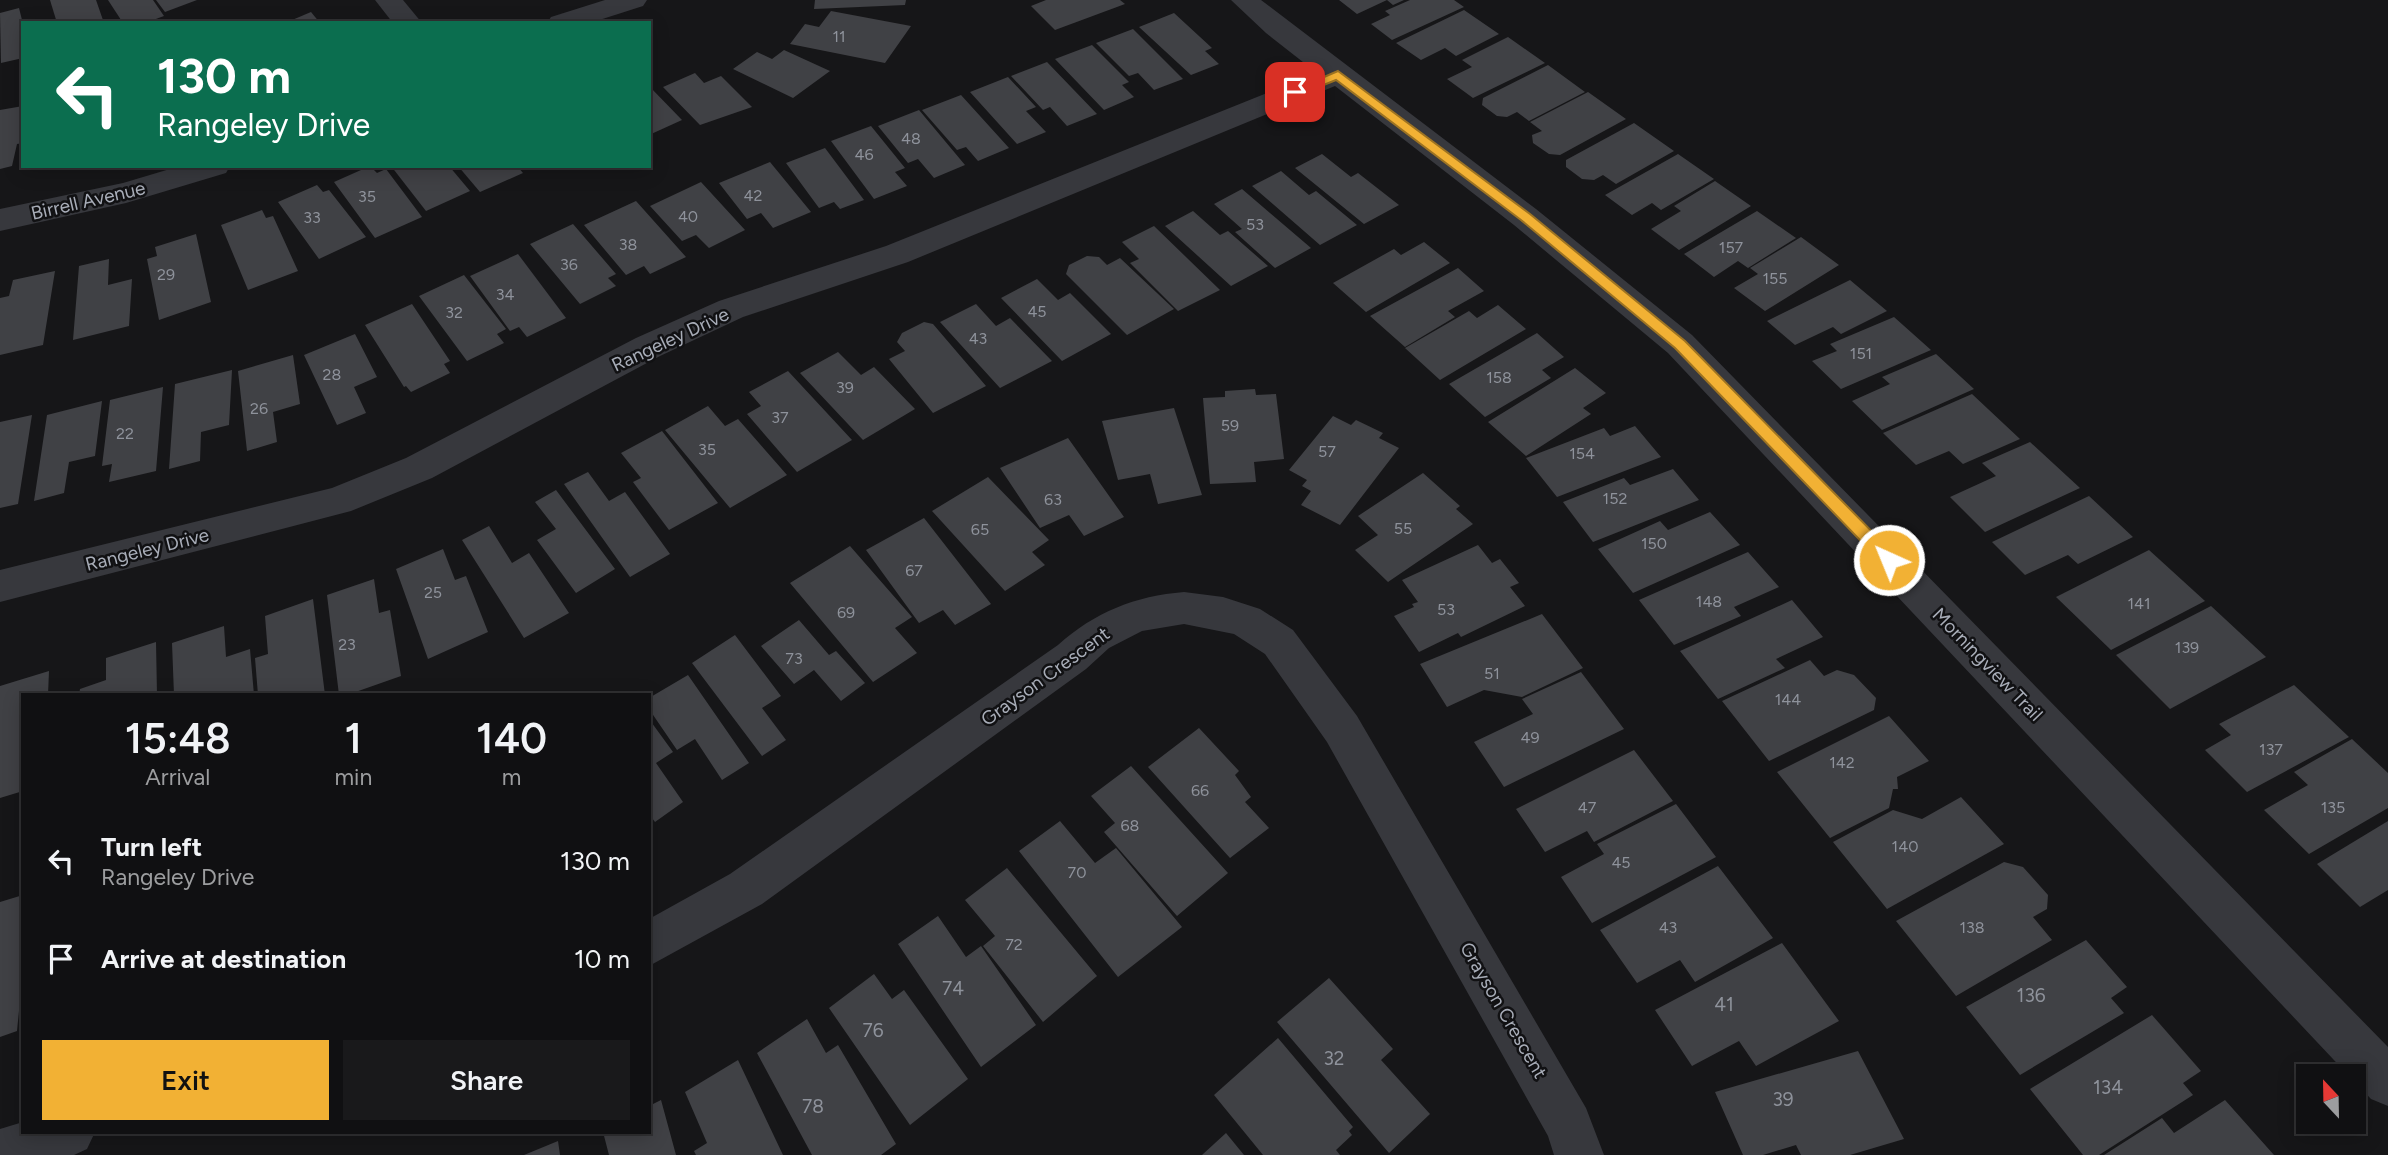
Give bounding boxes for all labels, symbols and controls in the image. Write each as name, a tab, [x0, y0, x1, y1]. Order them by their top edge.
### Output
house number: 11	[832, 27, 846, 46]
text: 130 m	[157, 46, 291, 105]
icon: left	[42, 49, 133, 140]
pin	[1265, 62, 1325, 122]
icon: arrive	[1276, 73, 1314, 111]
text: Rangeley Drive	[157, 106, 370, 144]
house number: 48	[901, 129, 921, 148]
house number: 46	[855, 145, 874, 164]
street label: Birrell Avenue	[29, 176, 147, 225]
house number: 42	[744, 186, 762, 205]
house number: 35	[358, 187, 376, 206]
house number: 40	[678, 207, 698, 226]
house number: 33	[303, 208, 321, 227]
house number: 53	[1246, 215, 1264, 234]
house number: 38	[619, 235, 637, 254]
house number: 157	[1719, 238, 1744, 257]
house number: 36	[560, 255, 578, 274]
house number: 29	[157, 265, 175, 284]
house number: 155	[1762, 269, 1788, 288]
house number: 34	[496, 285, 514, 304]
street label: Rangeley Drive	[608, 302, 732, 377]
house number: 45	[1027, 302, 1047, 321]
house number: 32	[445, 303, 463, 322]
house number: 43	[969, 329, 987, 348]
house number: 151	[1850, 344, 1872, 363]
house number: 28	[323, 365, 341, 384]
house number: 158	[1486, 368, 1512, 387]
house number: 39	[836, 378, 854, 397]
house number: 26	[250, 399, 268, 418]
house number: 37	[771, 408, 789, 427]
house number: 59	[1221, 416, 1239, 435]
house number: 22	[116, 424, 134, 443]
house number: 35	[698, 440, 716, 459]
house number: 57	[1318, 442, 1336, 461]
house number: 154	[1569, 444, 1595, 463]
house number: 152	[1603, 489, 1627, 508]
house number: 63	[1044, 490, 1062, 509]
house number: 55	[1394, 519, 1412, 538]
house number: 65	[971, 520, 989, 539]
street label: Rangeley Drive	[83, 523, 211, 576]
position arrow	[1852, 523, 1926, 597]
house number: 150	[1641, 534, 1667, 553]
house number: 67	[905, 561, 923, 580]
house number: 25	[424, 583, 442, 602]
house number: 148	[1696, 592, 1722, 611]
house number: 141	[2127, 594, 2151, 613]
house number: 53	[1437, 600, 1455, 619]
house number: 69	[837, 603, 855, 622]
street label: Morningview Trail	[1928, 603, 2048, 726]
street label: Grayson Crescent	[976, 622, 1114, 731]
house number: 23	[338, 635, 356, 654]
house number: 139	[2175, 638, 2199, 657]
house number: 73	[785, 649, 803, 668]
house number: 51	[1484, 664, 1500, 683]
house number: 144	[1775, 690, 1801, 709]
text: 15:48	[125, 713, 231, 764]
text: 1	[345, 713, 362, 764]
text: 140	[476, 713, 547, 764]
house number: 49	[1521, 728, 1540, 747]
house number: 137	[2259, 740, 2283, 759]
house number: 142	[1829, 753, 1855, 772]
text: Arrival	[145, 763, 210, 791]
text: min	[335, 763, 372, 791]
text: m	[502, 763, 521, 791]
house number: 66	[1191, 781, 1209, 800]
house number: 47	[1578, 798, 1597, 817]
house number: 135	[2321, 798, 2345, 817]
house number: 68	[1121, 816, 1139, 835]
text: Turn left	[101, 831, 202, 863]
house number: 140	[1892, 837, 1918, 856]
icon: left	[42, 842, 80, 880]
text: 130 m	[560, 845, 630, 877]
house number: 45	[1611, 853, 1631, 872]
text: Rangeley Drive	[101, 863, 254, 891]
house number: 70	[1068, 863, 1086, 882]
house number: 43	[1659, 918, 1677, 937]
house number: 138	[1959, 918, 1985, 937]
house number: 72	[1005, 935, 1023, 954]
street label: Grayson Crescent	[1455, 938, 1552, 1082]
icon: arrive	[42, 940, 80, 978]
text: Arrive at destination	[101, 943, 346, 975]
text: 10 m	[574, 943, 630, 975]
house number: 74	[942, 977, 964, 1000]
house number: 136	[2017, 984, 2046, 1007]
house number: 41	[1714, 993, 1734, 1016]
house number: 76	[863, 1019, 884, 1042]
button: Exit	[42, 1040, 329, 1120]
button: Share	[343, 1040, 630, 1120]
house number: 32	[1324, 1047, 1344, 1070]
north arrow	[2296, 1064, 2366, 1134]
map controls	[2296, 1064, 2366, 1134]
house number: 134	[2093, 1076, 2123, 1099]
house number: 39	[1772, 1088, 1794, 1111]
house number: 78	[802, 1095, 824, 1118]

